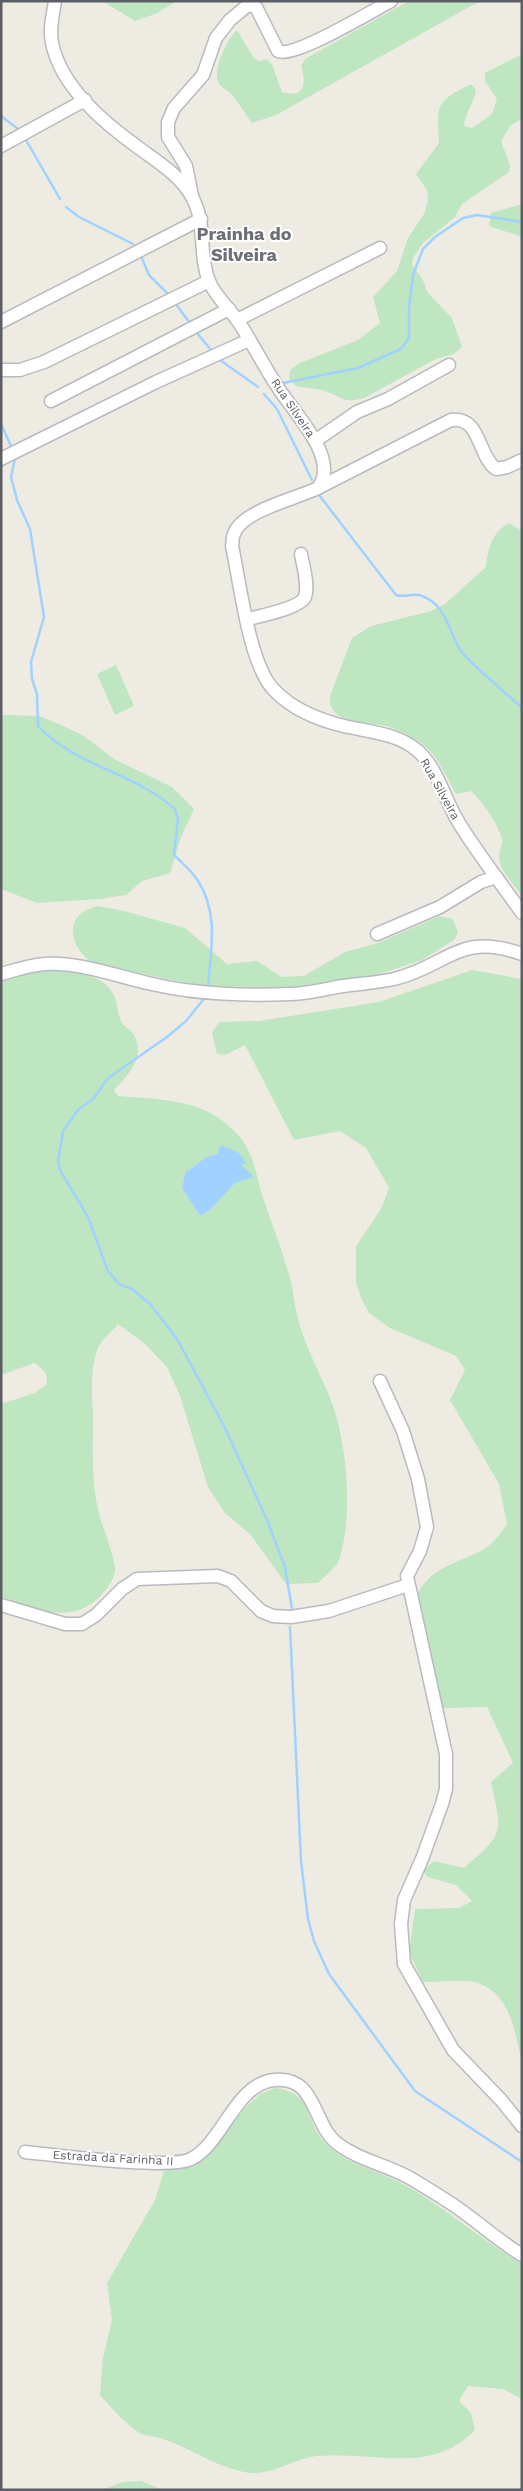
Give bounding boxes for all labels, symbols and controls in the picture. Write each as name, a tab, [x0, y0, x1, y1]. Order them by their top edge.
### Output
district label: Prainha do Silveira	[196, 223, 292, 265]
street label: Rua Silveira	[268, 376, 318, 440]
street label: Rua Silveira	[417, 756, 463, 822]
street label: Estrada da Farinha II	[52, 2148, 174, 2168]

